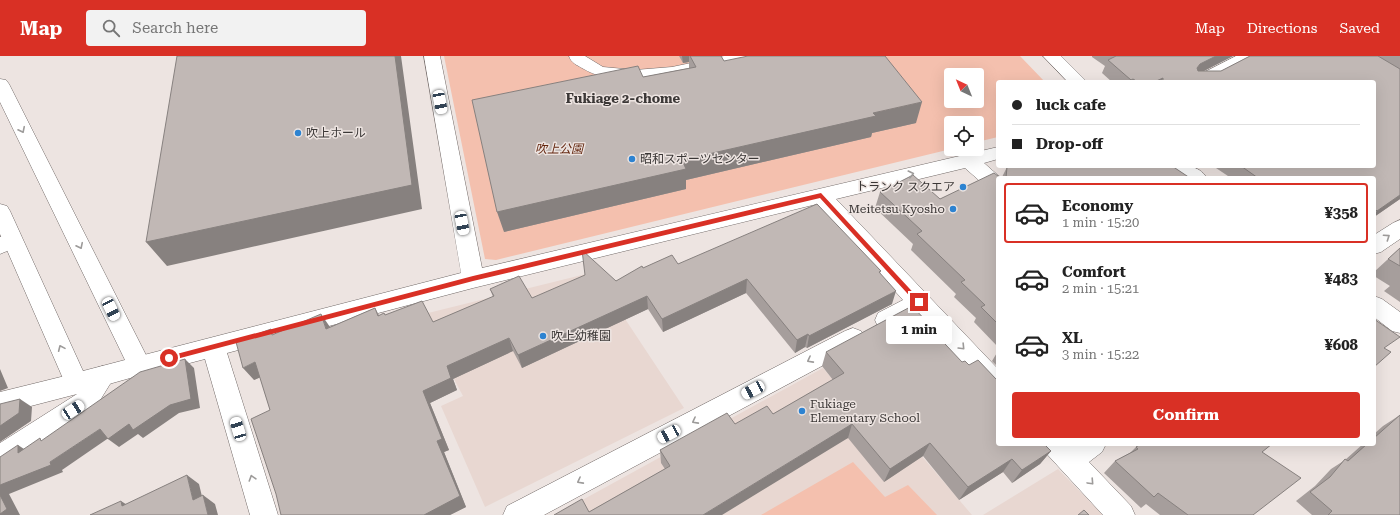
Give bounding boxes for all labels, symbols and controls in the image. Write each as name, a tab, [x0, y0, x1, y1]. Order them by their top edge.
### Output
search box	[86, 10, 366, 46]
text: Map	[20, 17, 62, 40]
icon: search	[100, 17, 122, 39]
text: Search here	[132, 19, 218, 37]
text: Map	[1195, 20, 1225, 36]
text: Directions	[1247, 20, 1317, 36]
text: Saved	[1339, 20, 1380, 36]
north arrow	[944, 68, 984, 108]
map controls	[944, 68, 984, 156]
car	[432, 89, 448, 115]
district label: Fukiage 2-chome	[566, 91, 681, 106]
text: luck cafe	[1036, 96, 1106, 114]
button: locate	[944, 116, 984, 156]
one-way arrow	[17, 125, 25, 133]
place label: 吹上ホール	[306, 126, 366, 140]
marker: 吹上ホール	[293, 128, 303, 138]
text: Drop-off	[1036, 135, 1103, 153]
park label: 吹上公園	[535, 142, 585, 156]
place label: 昭和スポーツセンター	[640, 152, 760, 166]
marker: 昭和スポーツセンター	[627, 154, 637, 164]
one-way arrow	[908, 170, 914, 178]
place label: トランク スクエア	[856, 180, 955, 194]
marker: トランク スクエア	[958, 182, 968, 192]
icon: car	[1014, 195, 1050, 231]
text: Economy	[1062, 197, 1133, 215]
place label: Meitetsu Kyosho	[849, 202, 945, 216]
marker: Meitetsu Kyosho	[948, 204, 958, 214]
text: ¥358	[1324, 204, 1358, 222]
car	[454, 210, 470, 236]
text: 1 min · 15:20	[1062, 215, 1139, 230]
one-way arrow	[1383, 234, 1390, 242]
one-way arrow	[75, 242, 83, 249]
icon: car	[1014, 261, 1050, 297]
text: Comfort	[1062, 263, 1126, 281]
text: ¥483	[1324, 270, 1358, 288]
text: 2 min · 15:21	[1062, 281, 1139, 296]
route end	[910, 293, 928, 311]
car	[100, 296, 122, 322]
callout: 1 min	[886, 316, 952, 344]
text: 1 min	[901, 322, 937, 337]
icon: car	[1014, 327, 1050, 363]
place label: 吹上幼稚園	[551, 329, 611, 343]
text: XL	[1062, 329, 1083, 347]
marker: 吹上幼稚園	[538, 331, 548, 341]
text: ¥608	[1324, 336, 1358, 354]
one-way arrow	[957, 342, 965, 350]
one-way arrow	[57, 344, 65, 351]
text: 3 min · 15:22	[1062, 347, 1139, 362]
route start	[160, 349, 178, 367]
one-way arrow	[807, 355, 814, 363]
car	[740, 379, 766, 401]
button: Confirm	[1012, 392, 1360, 438]
place label: Fukiage Elementary School	[810, 397, 920, 425]
car	[60, 398, 86, 422]
marker: Fukiage Elementary School	[797, 406, 807, 416]
car	[229, 416, 247, 442]
one-way arrow	[692, 416, 700, 423]
car	[656, 423, 682, 445]
one-way arrow	[248, 474, 257, 481]
one-way arrow	[577, 477, 585, 484]
one-way arrow	[1086, 478, 1093, 485]

